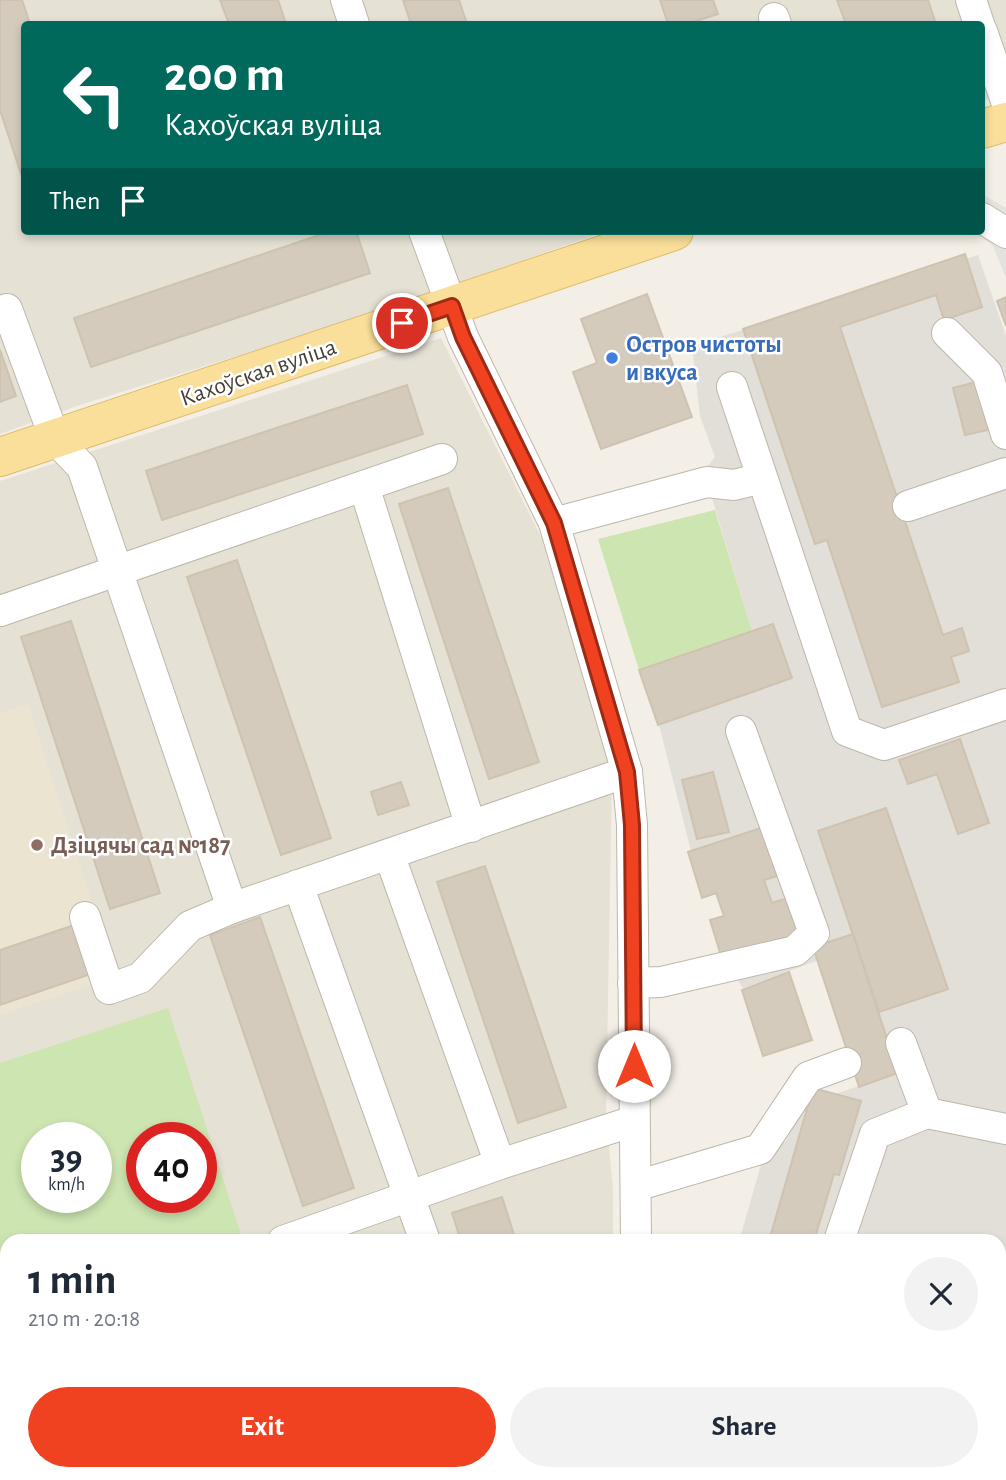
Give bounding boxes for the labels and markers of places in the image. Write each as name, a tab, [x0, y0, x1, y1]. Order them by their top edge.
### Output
pin	[372, 293, 432, 353]
place label: Остров чистоты и вкуса	[626, 333, 782, 385]
marker: Остров чистоты и вкуса	[604, 350, 620, 366]
place label: Дзіцячы сад №187	[51, 834, 230, 858]
marker: Дзіцячы сад №187	[29, 837, 45, 853]

